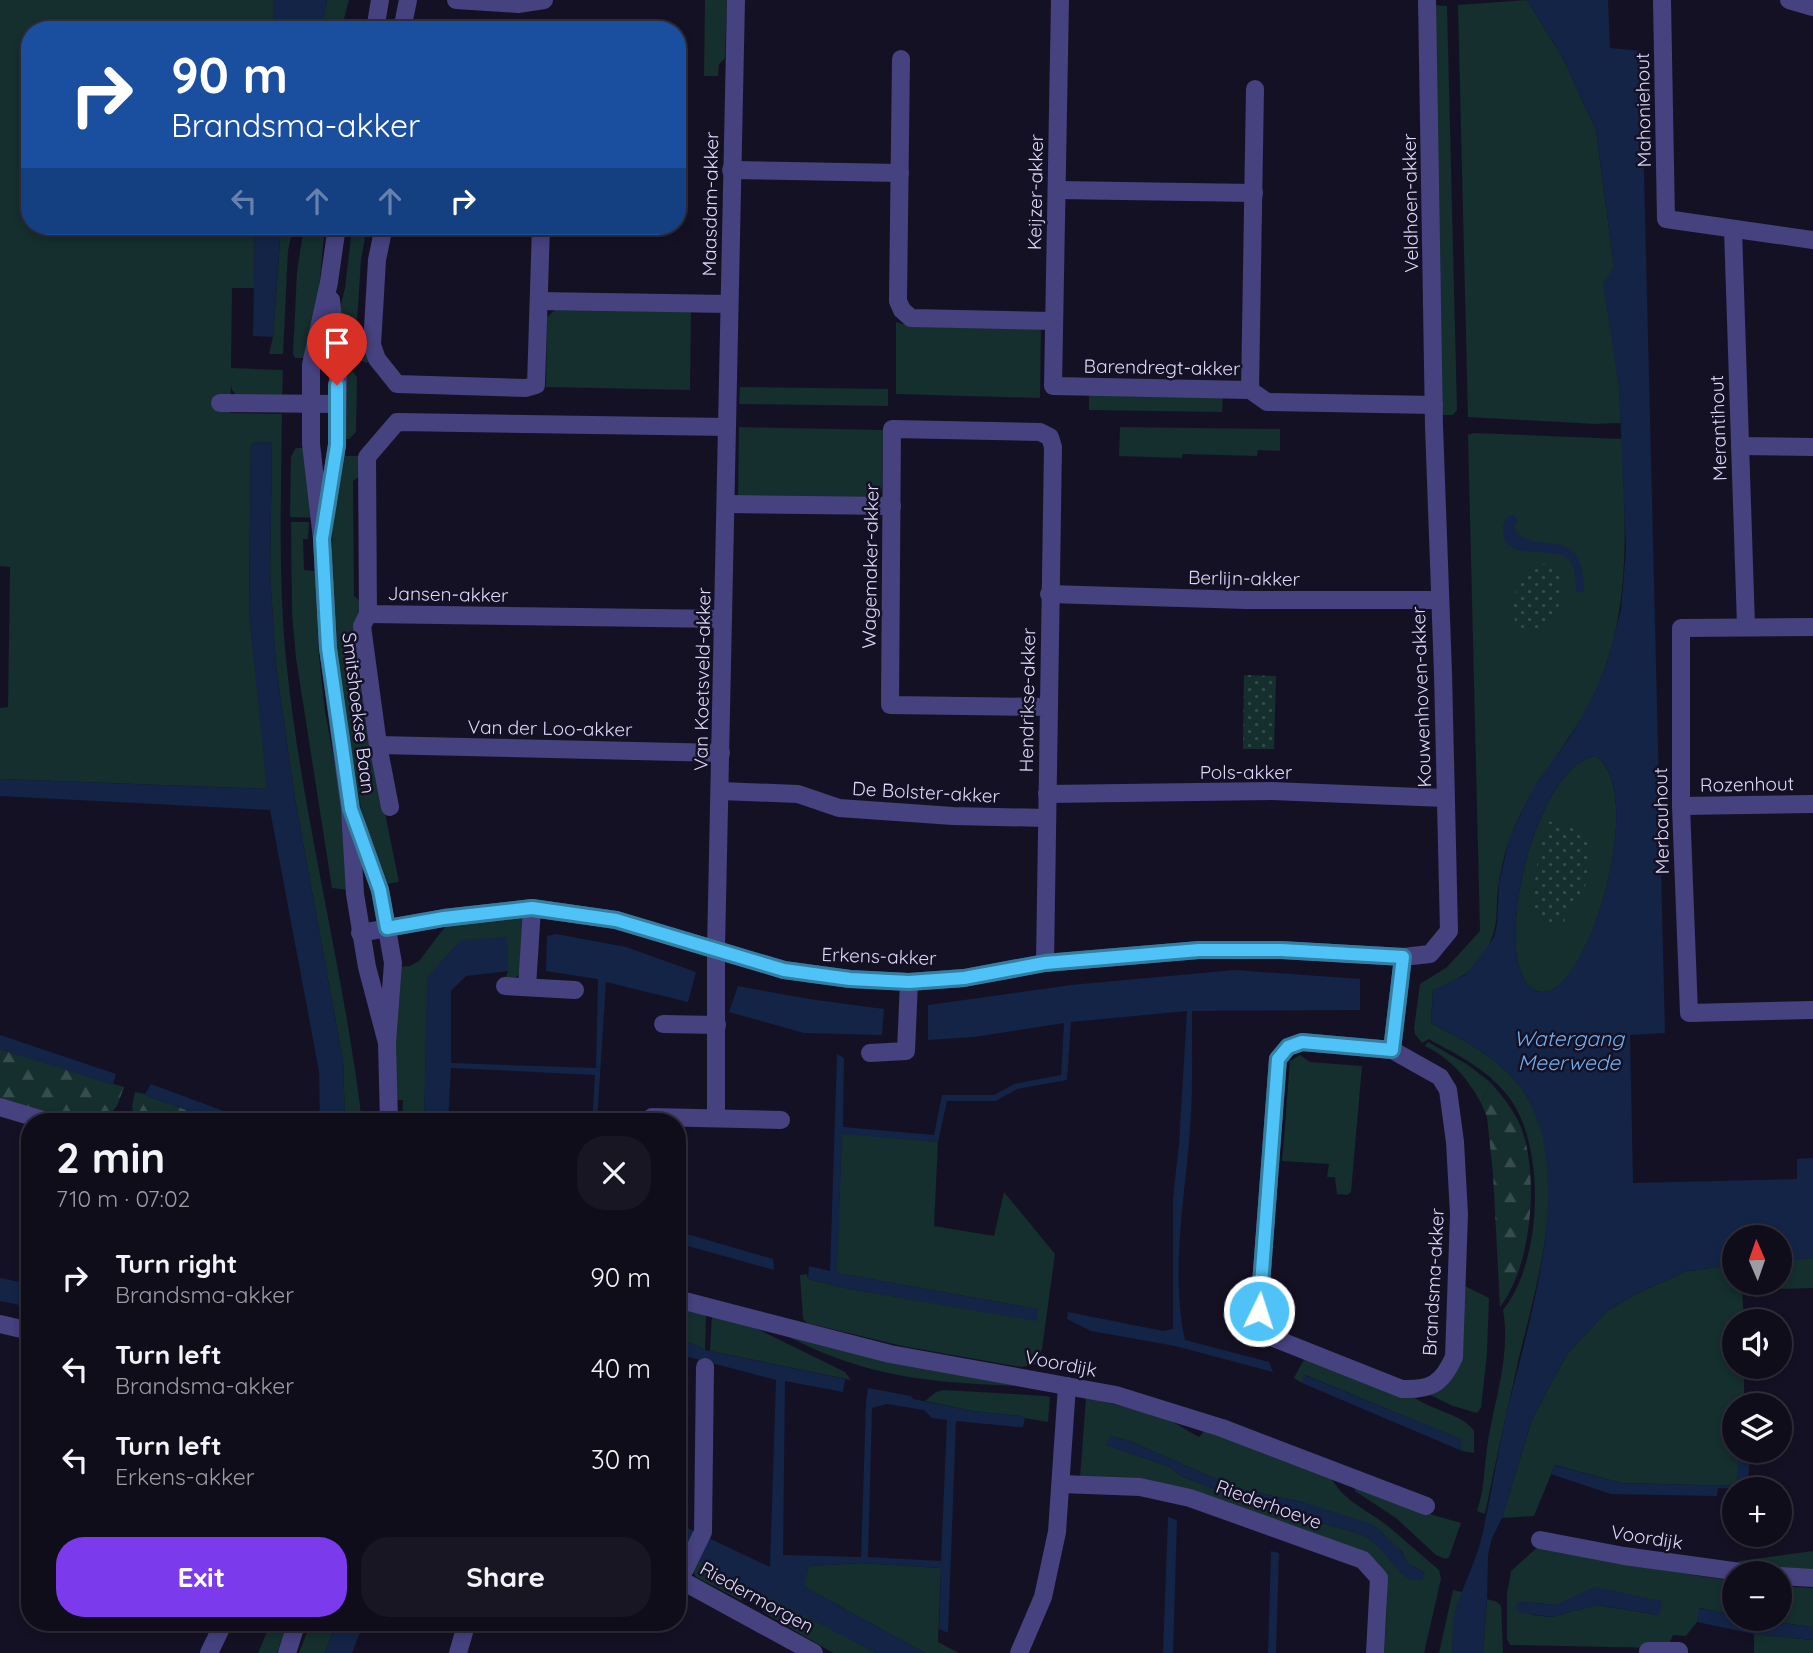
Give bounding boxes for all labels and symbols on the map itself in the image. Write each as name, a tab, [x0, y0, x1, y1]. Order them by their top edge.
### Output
street label: Mahoniehout	[1630, 52, 1656, 168]
street label: Maasdam-akker	[697, 131, 723, 277]
street label: Veldhoen-akker	[1397, 132, 1423, 273]
street label: Keijzer-akker	[1022, 133, 1048, 250]
pin	[307, 313, 367, 385]
street label: Barendregt-akker	[1083, 354, 1241, 380]
street label: Merantihout	[1704, 375, 1732, 481]
street label: Wagemaker-akker	[857, 482, 883, 649]
street label: Berlijn-akker	[1188, 565, 1301, 591]
street label: Jansen-akker	[387, 581, 509, 607]
street label: Van Koetsveld-akker	[688, 586, 716, 771]
street label: Kouwenhoven-akker	[1406, 605, 1436, 788]
street label: Hendrikse-akker	[1014, 627, 1040, 773]
street label: Smitshoekse Baan	[337, 631, 381, 795]
street label: Van der Loo-akker	[467, 715, 633, 741]
street label: Pols-akker	[1200, 760, 1293, 784]
street label: Merbauhout	[1648, 767, 1674, 875]
street label: Rozenhout	[1700, 771, 1794, 797]
street label: De Bolster-akker	[851, 776, 1001, 808]
street label: Erkens-akker	[821, 942, 938, 970]
water label: Watergang Meerwede	[1514, 1025, 1626, 1075]
street label: Brandsma-akker	[1417, 1207, 1449, 1357]
north arrow	[1722, 1225, 1792, 1295]
position arrow	[1222, 1274, 1296, 1348]
street label: Voordijk	[1023, 1344, 1099, 1382]
street label: Riederhoeve	[1213, 1474, 1325, 1534]
street label: Voordijk	[1609, 1519, 1685, 1555]
street label: Riedermorgen	[696, 1556, 818, 1638]

